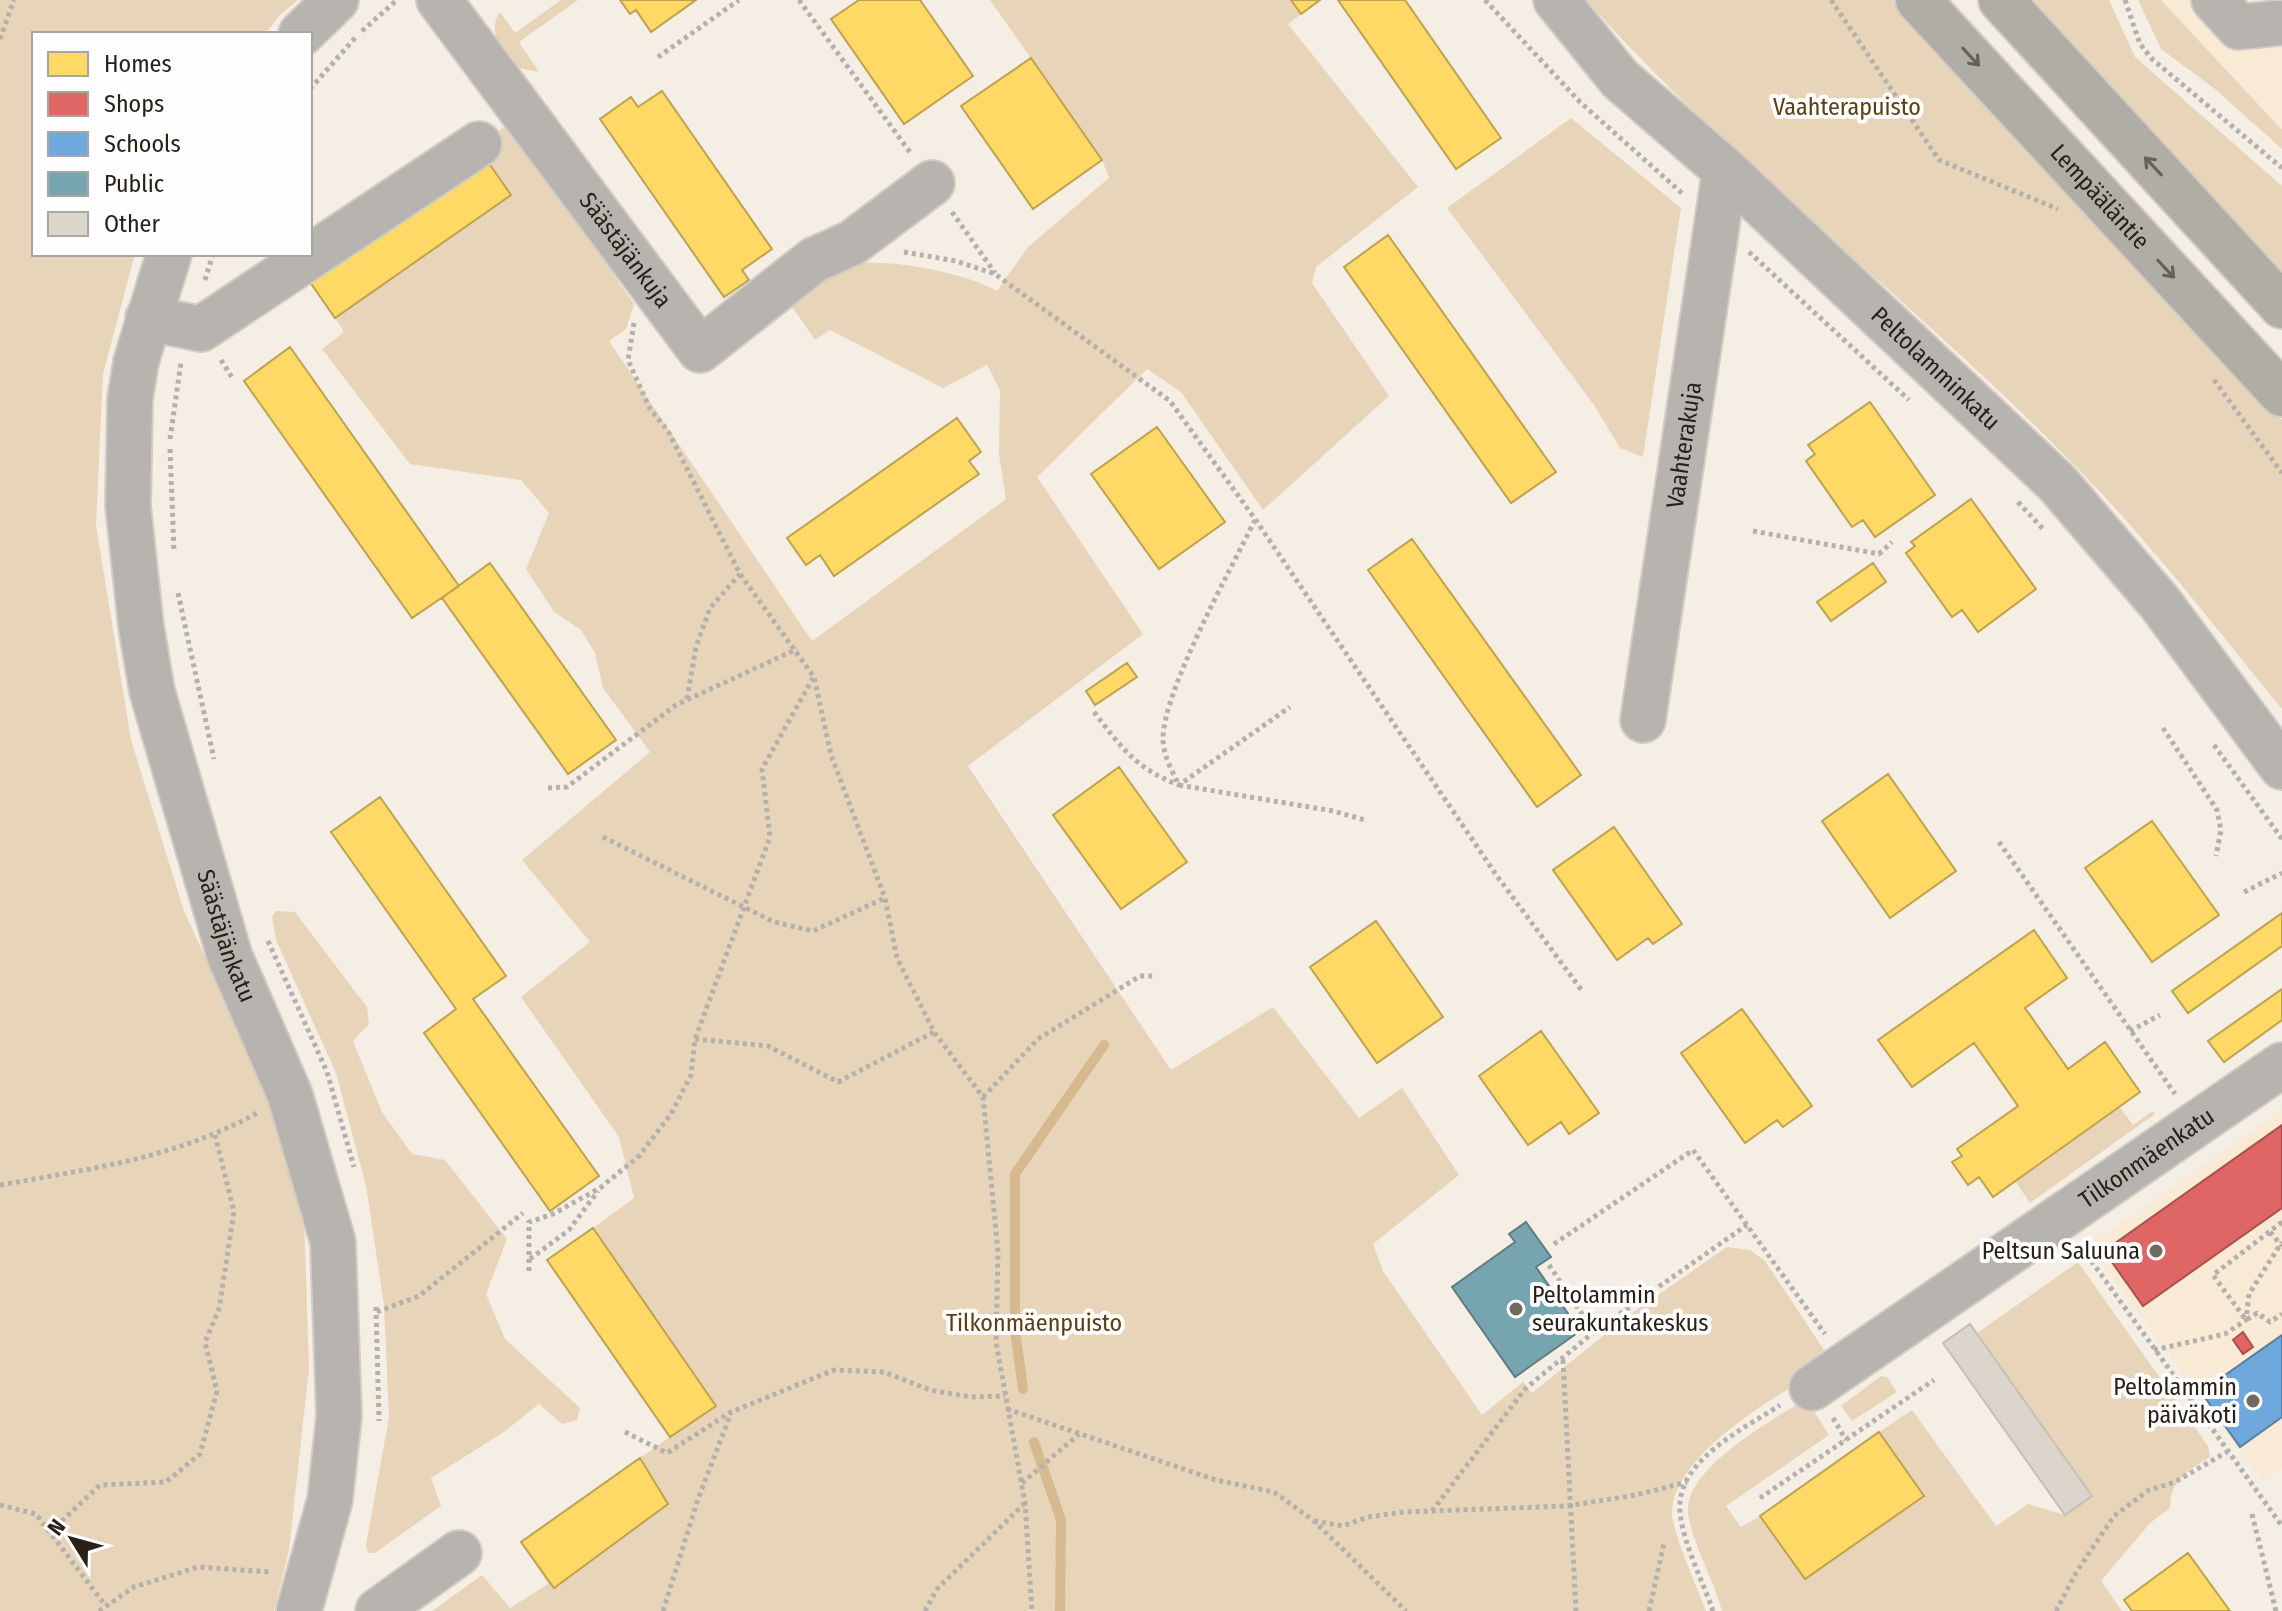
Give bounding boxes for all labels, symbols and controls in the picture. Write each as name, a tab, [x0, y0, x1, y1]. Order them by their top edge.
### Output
legend	[32, 32, 312, 256]
one-way arrow	[1962, 47, 1980, 67]
text: Homes	[104, 50, 172, 78]
text: Shops	[104, 90, 164, 118]
park label: Vaahterapuisto	[1773, 93, 1921, 121]
text: Schools	[104, 130, 181, 158]
street label: Lempääläntie	[2045, 139, 2155, 255]
one-way arrow	[2144, 156, 2163, 176]
text: Public	[104, 170, 164, 198]
street label: Säästäjänkuja	[573, 187, 678, 313]
text: Other	[104, 210, 160, 238]
one-way arrow	[2157, 259, 2176, 279]
street label: Peltolamminkatu	[1865, 301, 2006, 436]
street label: Vaahterakuja	[1661, 380, 1707, 510]
street label: Säästäjänkatu	[191, 866, 262, 1006]
street label: Tilkonmäenkatu	[2074, 1102, 2219, 1214]
place label: Peltsun Saluuna	[1982, 1237, 2140, 1265]
marker: Peltsun Saluuna	[2147, 1242, 2165, 1260]
place label: Peltolammin seurakuntakeskus	[1532, 1281, 1709, 1337]
marker: Peltolammin seurakuntakeskus	[1507, 1300, 1525, 1318]
park label: Tilkonmäenpuisto	[946, 1309, 1122, 1337]
place label: Peltolammin päiväkoti	[2113, 1373, 2237, 1429]
marker: Peltolammin päiväkoti	[2244, 1392, 2262, 1410]
north arrow	[32, 1499, 112, 1579]
text: N	[42, 1514, 71, 1541]

